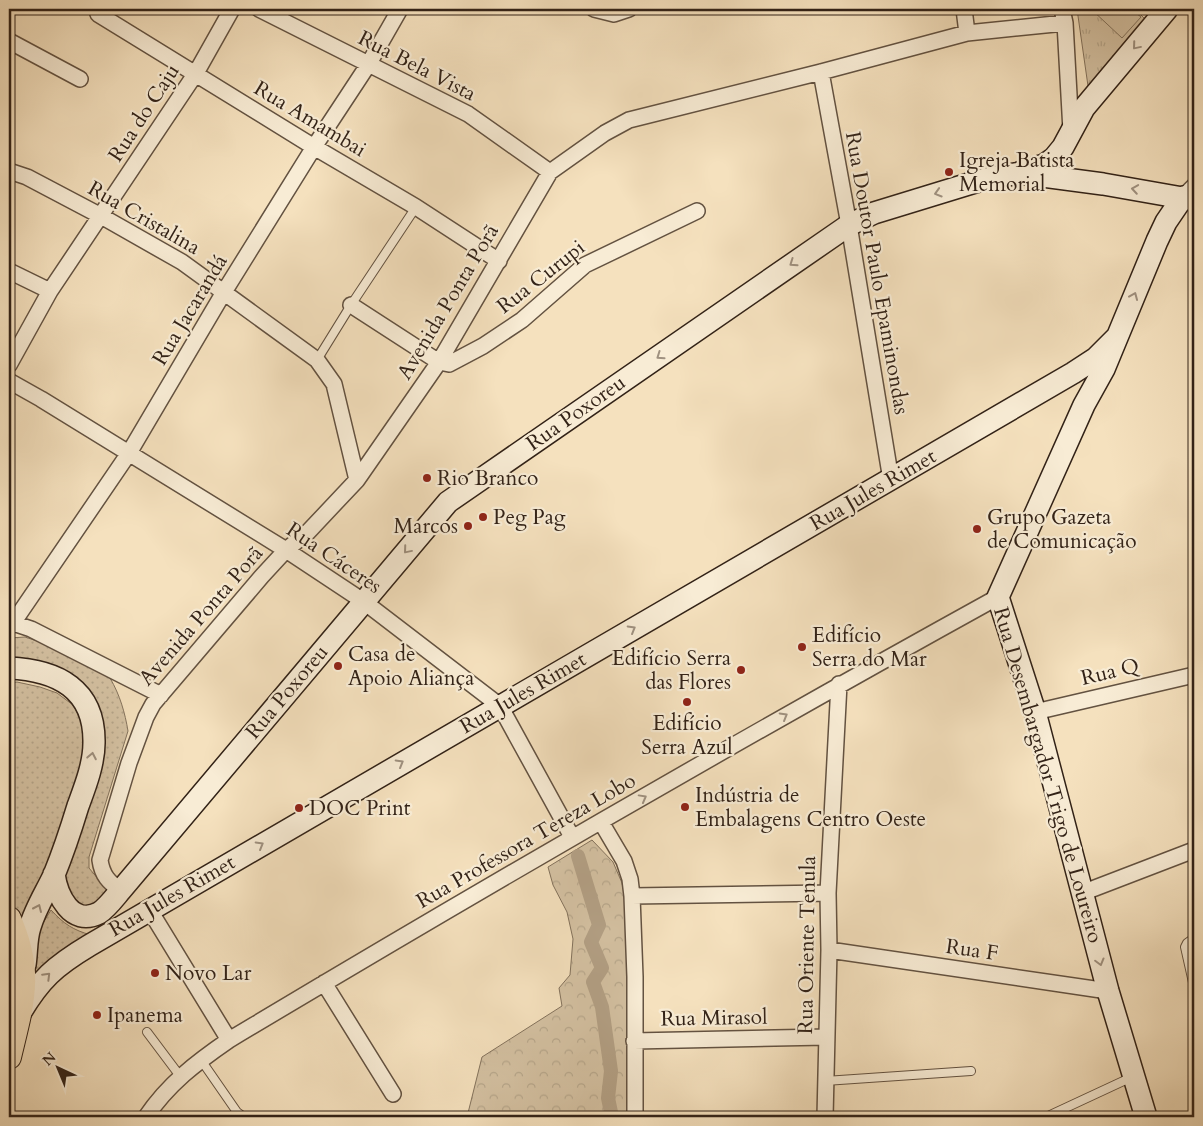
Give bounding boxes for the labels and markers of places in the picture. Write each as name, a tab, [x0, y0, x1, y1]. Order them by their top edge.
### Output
place label: Igreja Batista Memorial	[959, 146, 1074, 199]
marker: Igreja Batista Memorial	[943, 166, 955, 178]
place label: Rio Branco	[437, 464, 538, 493]
marker: Rio Branco	[421, 472, 433, 484]
place label: Peg Pag	[493, 503, 566, 532]
place label: Grupo Gazeta de Comunicação	[987, 503, 1137, 556]
marker: Peg Pag	[477, 511, 489, 523]
place label: Marcos	[394, 512, 458, 541]
marker: Marcos	[462, 520, 474, 532]
marker: Grupo Gazeta de Comunicação	[971, 523, 983, 535]
place label: Edifício Serra do Mar	[812, 621, 927, 674]
place label: Casa de Apoio Aliança	[348, 640, 474, 693]
marker: Edifício Serra do Mar	[796, 641, 808, 653]
place label: Edifício Serra das Flores	[612, 644, 731, 697]
marker: Casa de Apoio Aliança	[332, 660, 344, 672]
marker: Edifício Serra das Flores	[735, 664, 747, 676]
marker: Edifício Serra Azul	[681, 696, 693, 708]
place label: Edifício Serra Azul	[641, 709, 733, 762]
place label: Indústria de Embalagens Centro Oeste	[695, 781, 926, 834]
place label: DOC Print	[309, 794, 411, 823]
marker: Indústria de Embalagens Centro Oeste	[679, 801, 691, 813]
marker: DOC Print	[293, 802, 305, 814]
place label: Novo Lar	[165, 959, 252, 988]
marker: Novo Lar	[149, 967, 161, 979]
place label: Ipanema	[107, 1001, 183, 1030]
marker: Ipanema	[91, 1009, 103, 1021]

